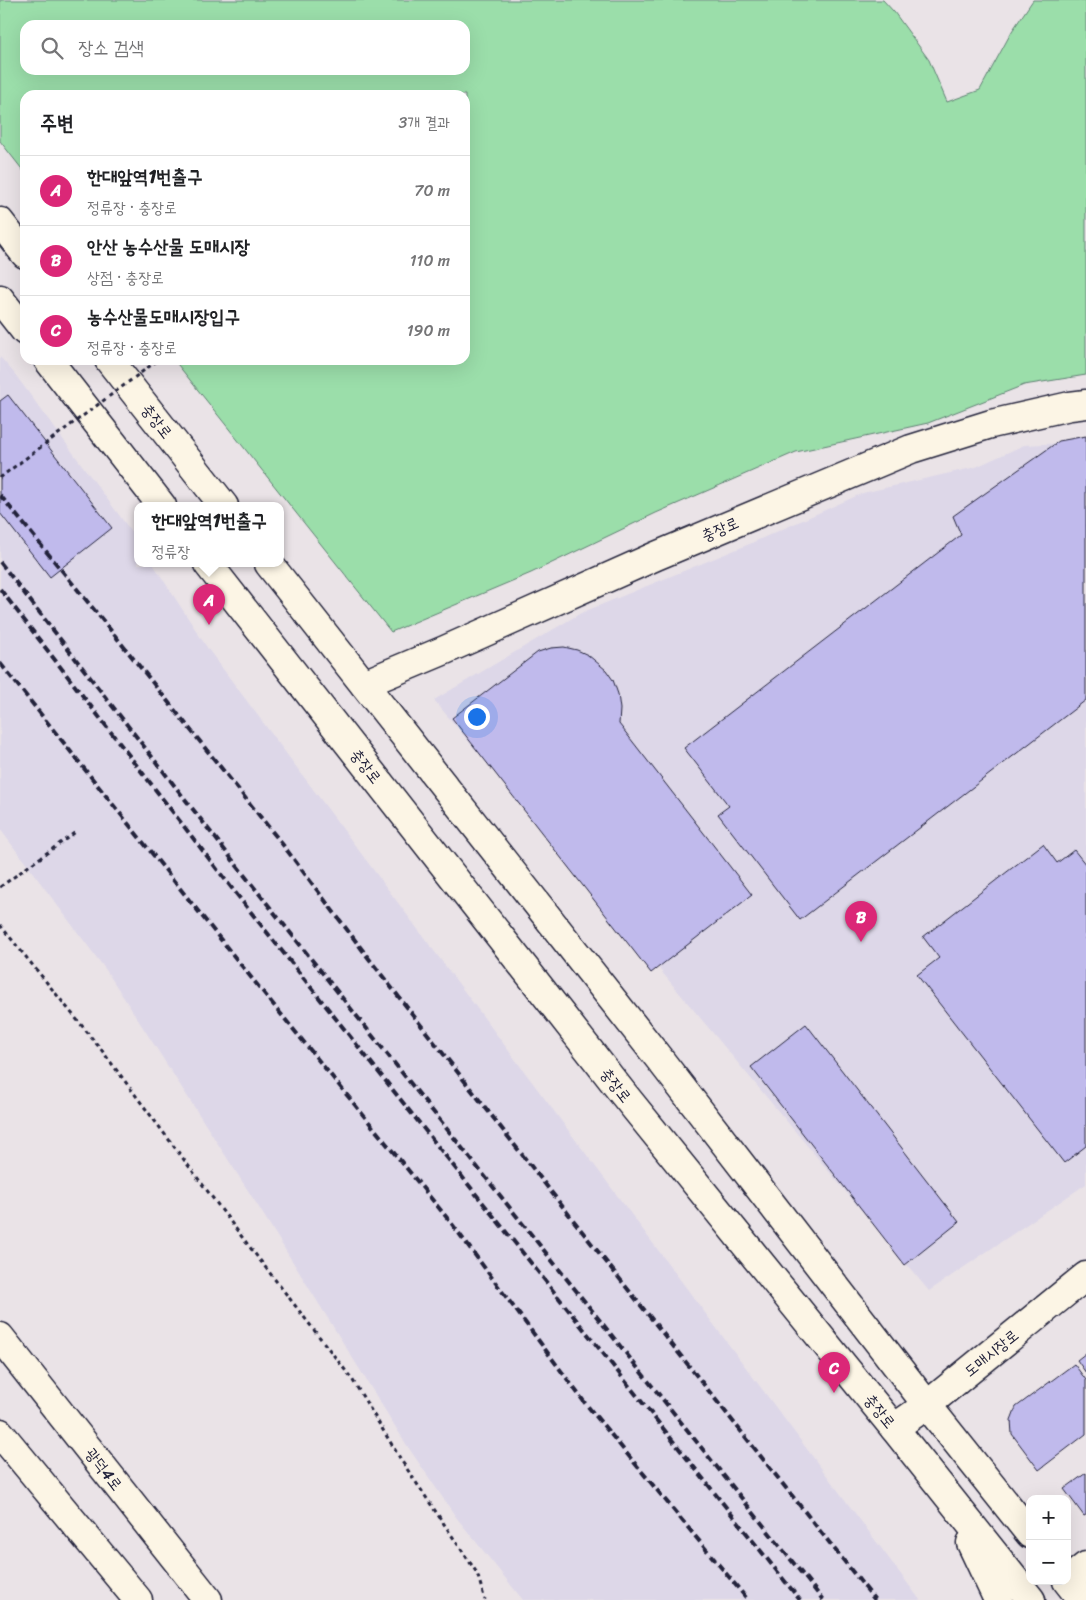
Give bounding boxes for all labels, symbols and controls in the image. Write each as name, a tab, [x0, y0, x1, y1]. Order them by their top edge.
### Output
search box	[20, 20, 470, 75]
text: 장소 검색	[78, 31, 144, 64]
icon: search	[38, 34, 66, 62]
text: 주변	[40, 104, 74, 142]
text: 3개 결과	[398, 108, 450, 137]
text: 한대앞역1번출구	[87, 160, 202, 193]
text: A	[51, 176, 61, 205]
text: 70 m	[414, 176, 450, 205]
text: 정류장 · 충장로	[87, 193, 177, 222]
text: 안산 농수산물 도매시장	[87, 230, 250, 263]
text: B	[51, 246, 61, 275]
text: 110 m	[410, 246, 450, 275]
text: 상점 · 충장로	[87, 263, 164, 292]
text: 농수산물도매시장입구	[87, 300, 240, 333]
text: C	[51, 316, 61, 345]
text: 190 m	[407, 316, 450, 345]
text: 정류장 · 충장로	[87, 333, 177, 362]
street label: 충장로	[134, 397, 180, 445]
popup	[134, 502, 284, 567]
text: 한대앞역1번출구	[151, 504, 267, 537]
street label: 충장로	[697, 508, 743, 550]
text: 정류장	[151, 537, 190, 566]
pin: A	[193, 584, 225, 625]
your location	[464, 704, 490, 730]
street label: 충장로	[343, 742, 389, 790]
pin: B	[845, 901, 877, 942]
street label: 충장로	[593, 1061, 639, 1109]
street label: 도매시장로	[957, 1321, 1025, 1385]
pin: C	[818, 1352, 850, 1393]
street label: 충장로	[857, 1387, 903, 1435]
street label: 광덕4로	[78, 1441, 130, 1497]
map controls	[1026, 1495, 1071, 1585]
button: +	[1026, 1495, 1071, 1540]
button: −	[1026, 1540, 1071, 1585]

